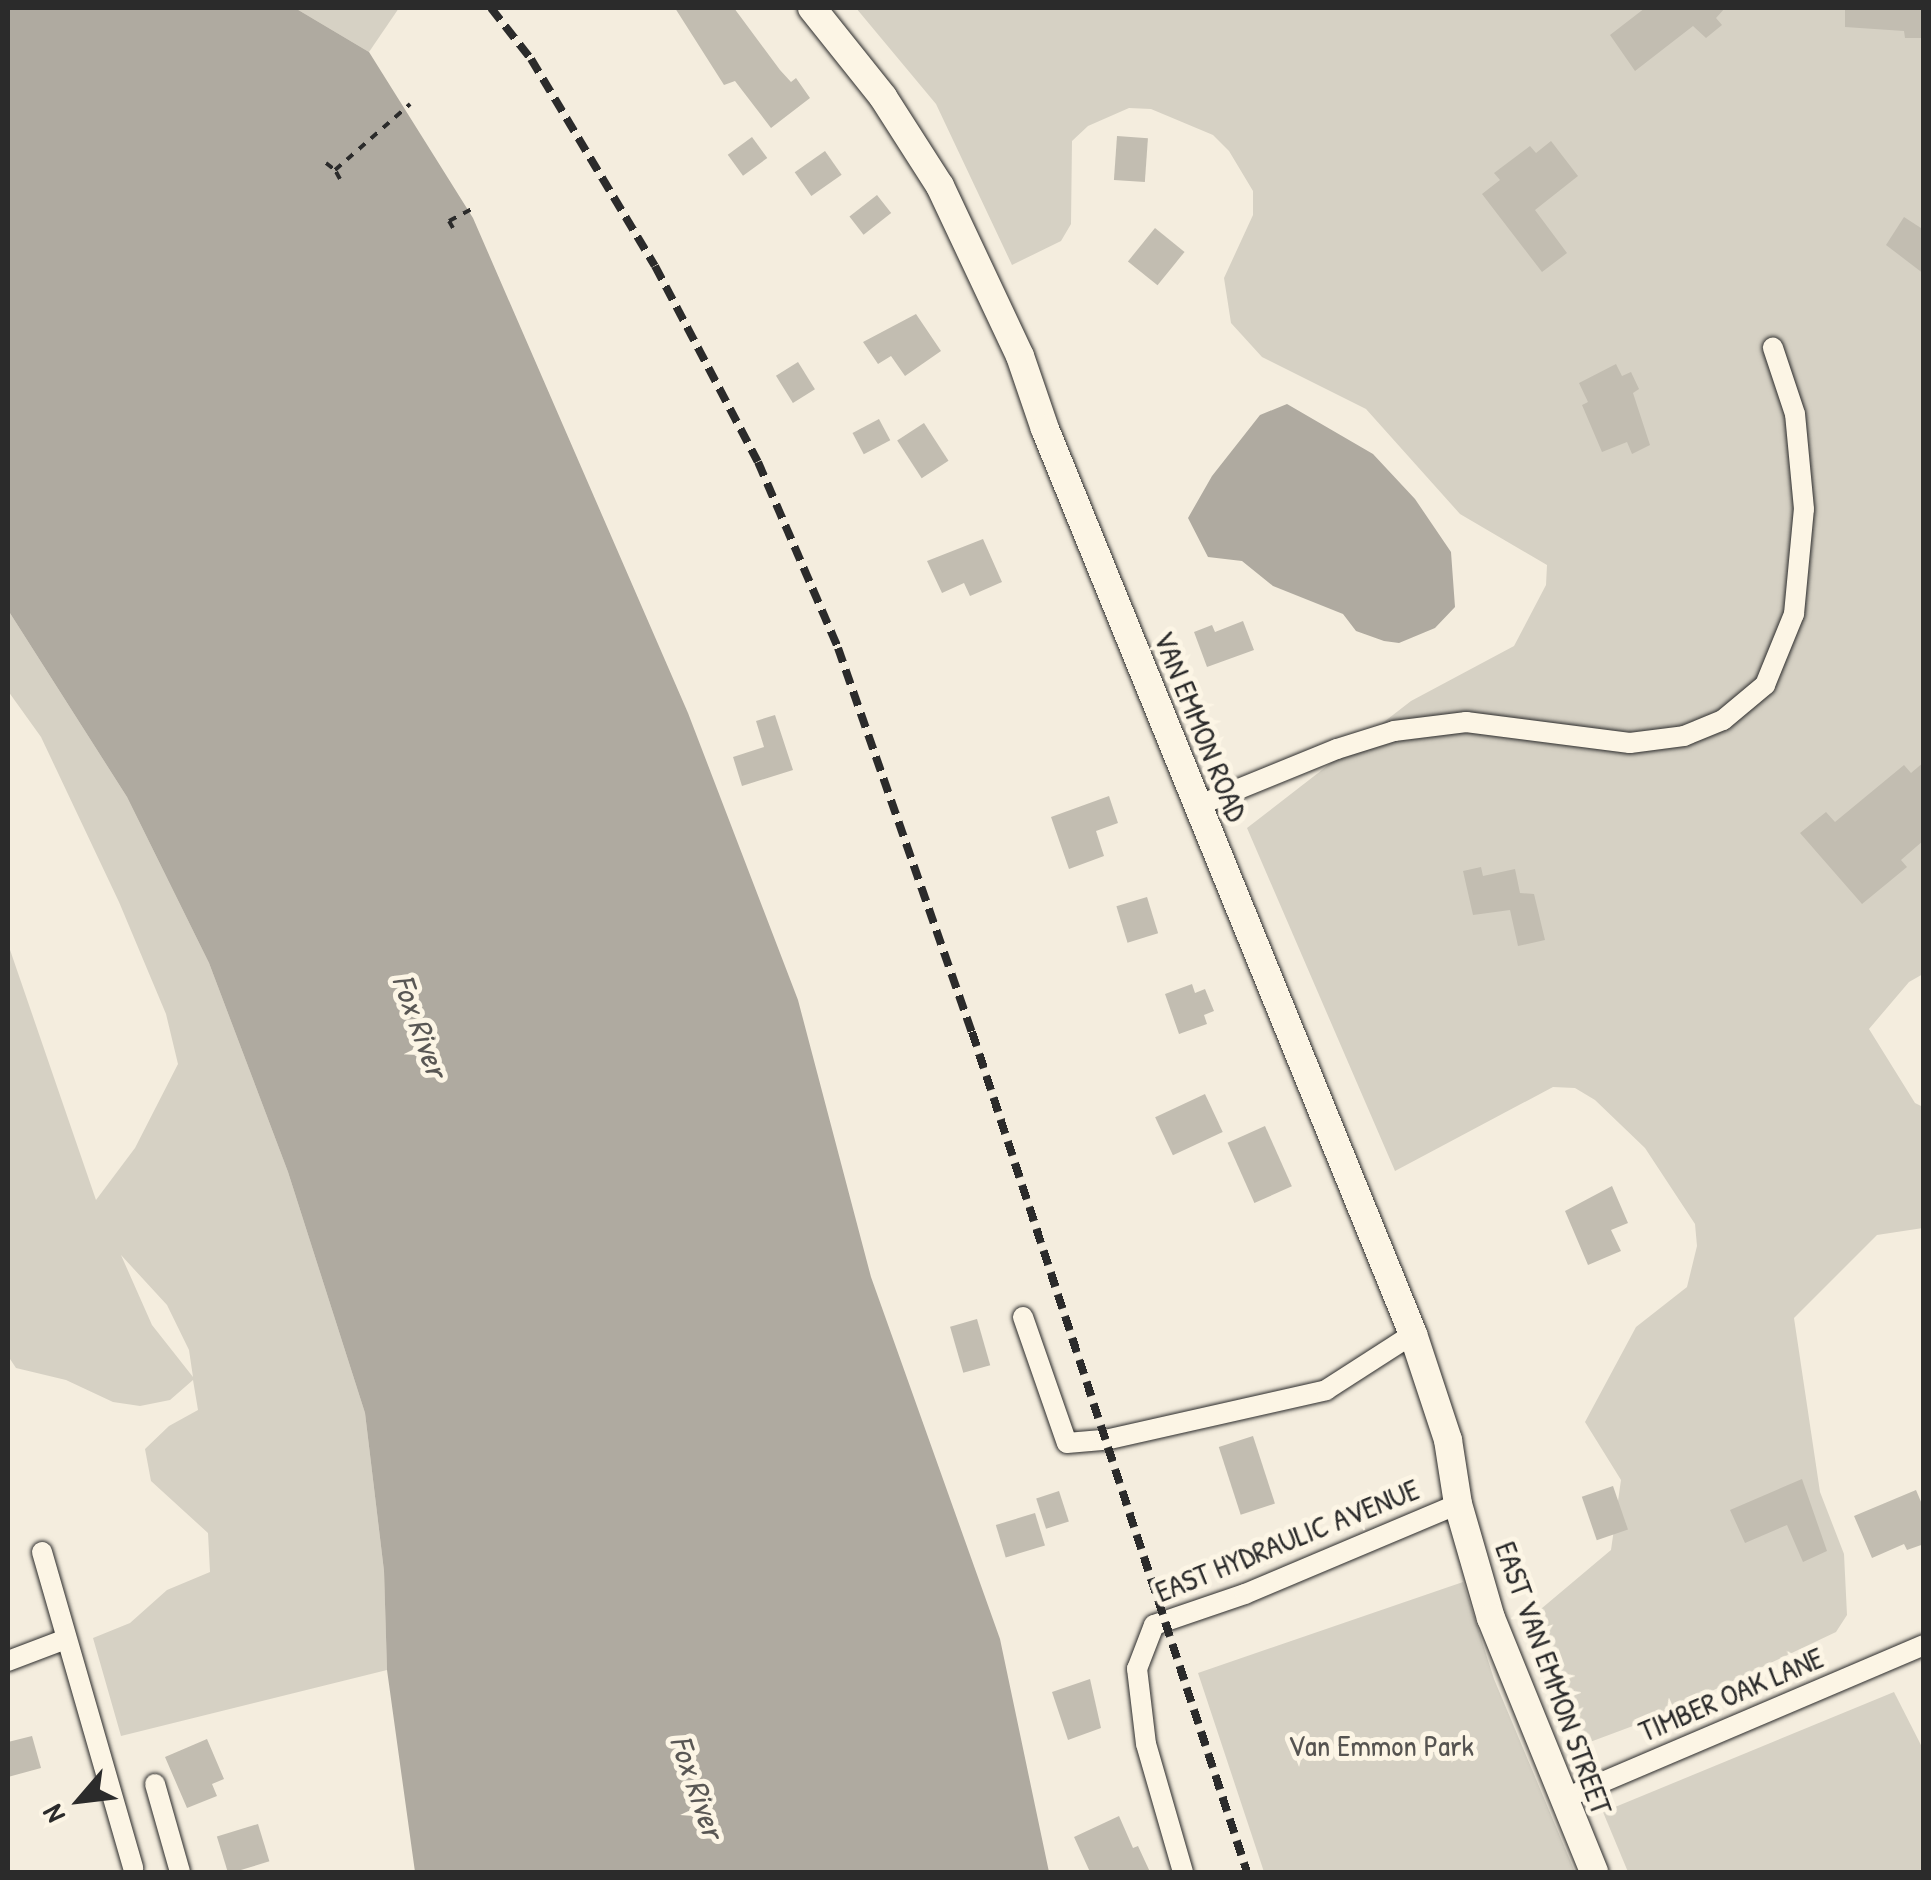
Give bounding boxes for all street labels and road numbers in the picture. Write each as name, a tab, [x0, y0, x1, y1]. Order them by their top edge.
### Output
street label: VAN EMMON ROAD	[1146, 626, 1256, 826]
street label: EAST HYDRAULIC AVENUE	[1150, 1471, 1424, 1609]
street label: EAST VAN EMMON STREET	[1488, 1537, 1620, 1819]
street label: TIMBER OAK LANE	[1633, 1639, 1829, 1749]

